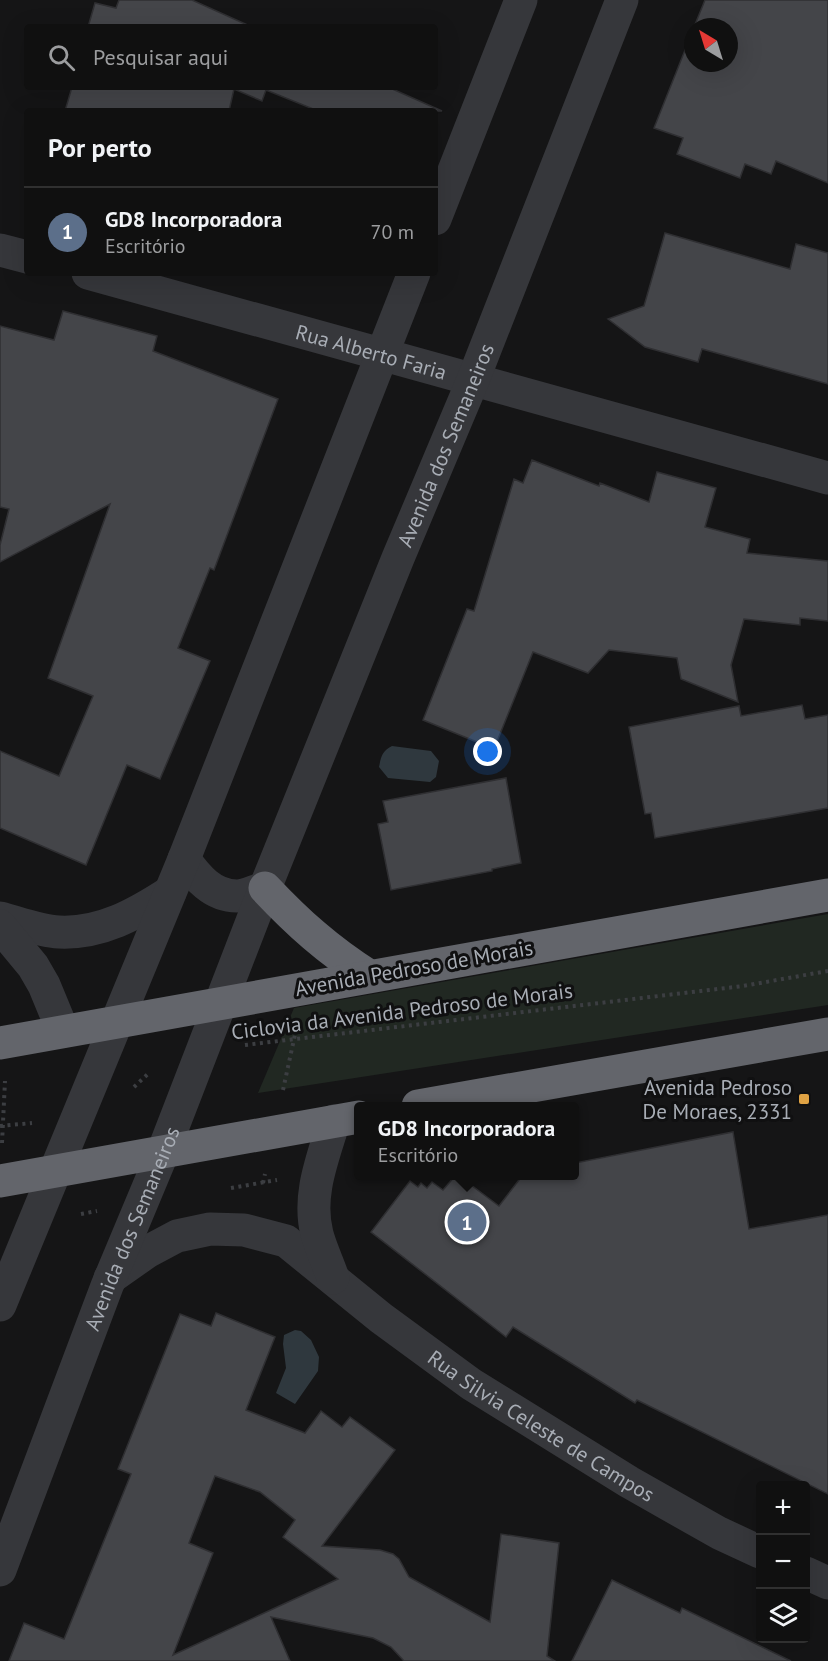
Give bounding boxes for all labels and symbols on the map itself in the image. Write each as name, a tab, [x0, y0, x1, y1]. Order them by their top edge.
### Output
north arrow	[684, 18, 738, 72]
street label: Rua Alberto Faria	[293, 318, 450, 385]
street label: Avenida dos Semaneiros	[391, 339, 500, 551]
your location	[473, 737, 502, 766]
street label: Avenida Pedroso de Morais	[293, 934, 535, 1002]
street label: Ciclovia da Avenida Pedroso de Morais	[230, 977, 574, 1045]
place label: Avenida Pedroso De Moraes, 2331	[643, 1074, 792, 1125]
marker: Avenida Pedroso De Moraes, 2331	[797, 1092, 811, 1106]
street label: Avenida dos Semaneiros	[78, 1123, 185, 1334]
pin: 1	[448, 1200, 486, 1244]
street label: Rua Silvia Celeste de Campos	[423, 1344, 660, 1507]

